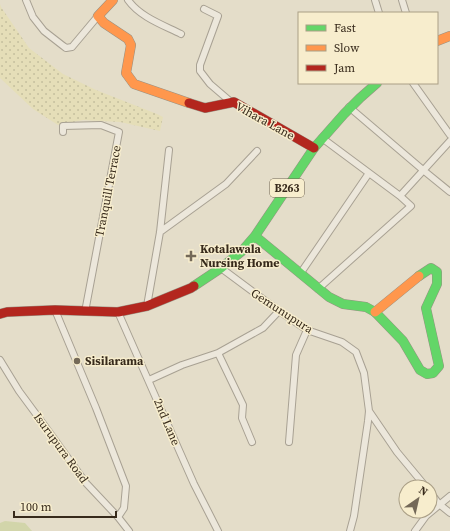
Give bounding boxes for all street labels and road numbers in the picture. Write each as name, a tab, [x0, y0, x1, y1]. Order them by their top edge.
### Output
street label: Vihara Lane	[233, 98, 297, 144]
street label: Tranquill Terrace	[91, 144, 125, 238]
road number: B263	[270, 179, 304, 197]
street label: Gemunupura	[248, 285, 317, 338]
street label: 2nd Lane	[150, 396, 184, 448]
street label: Isurupura Road	[30, 410, 92, 487]

